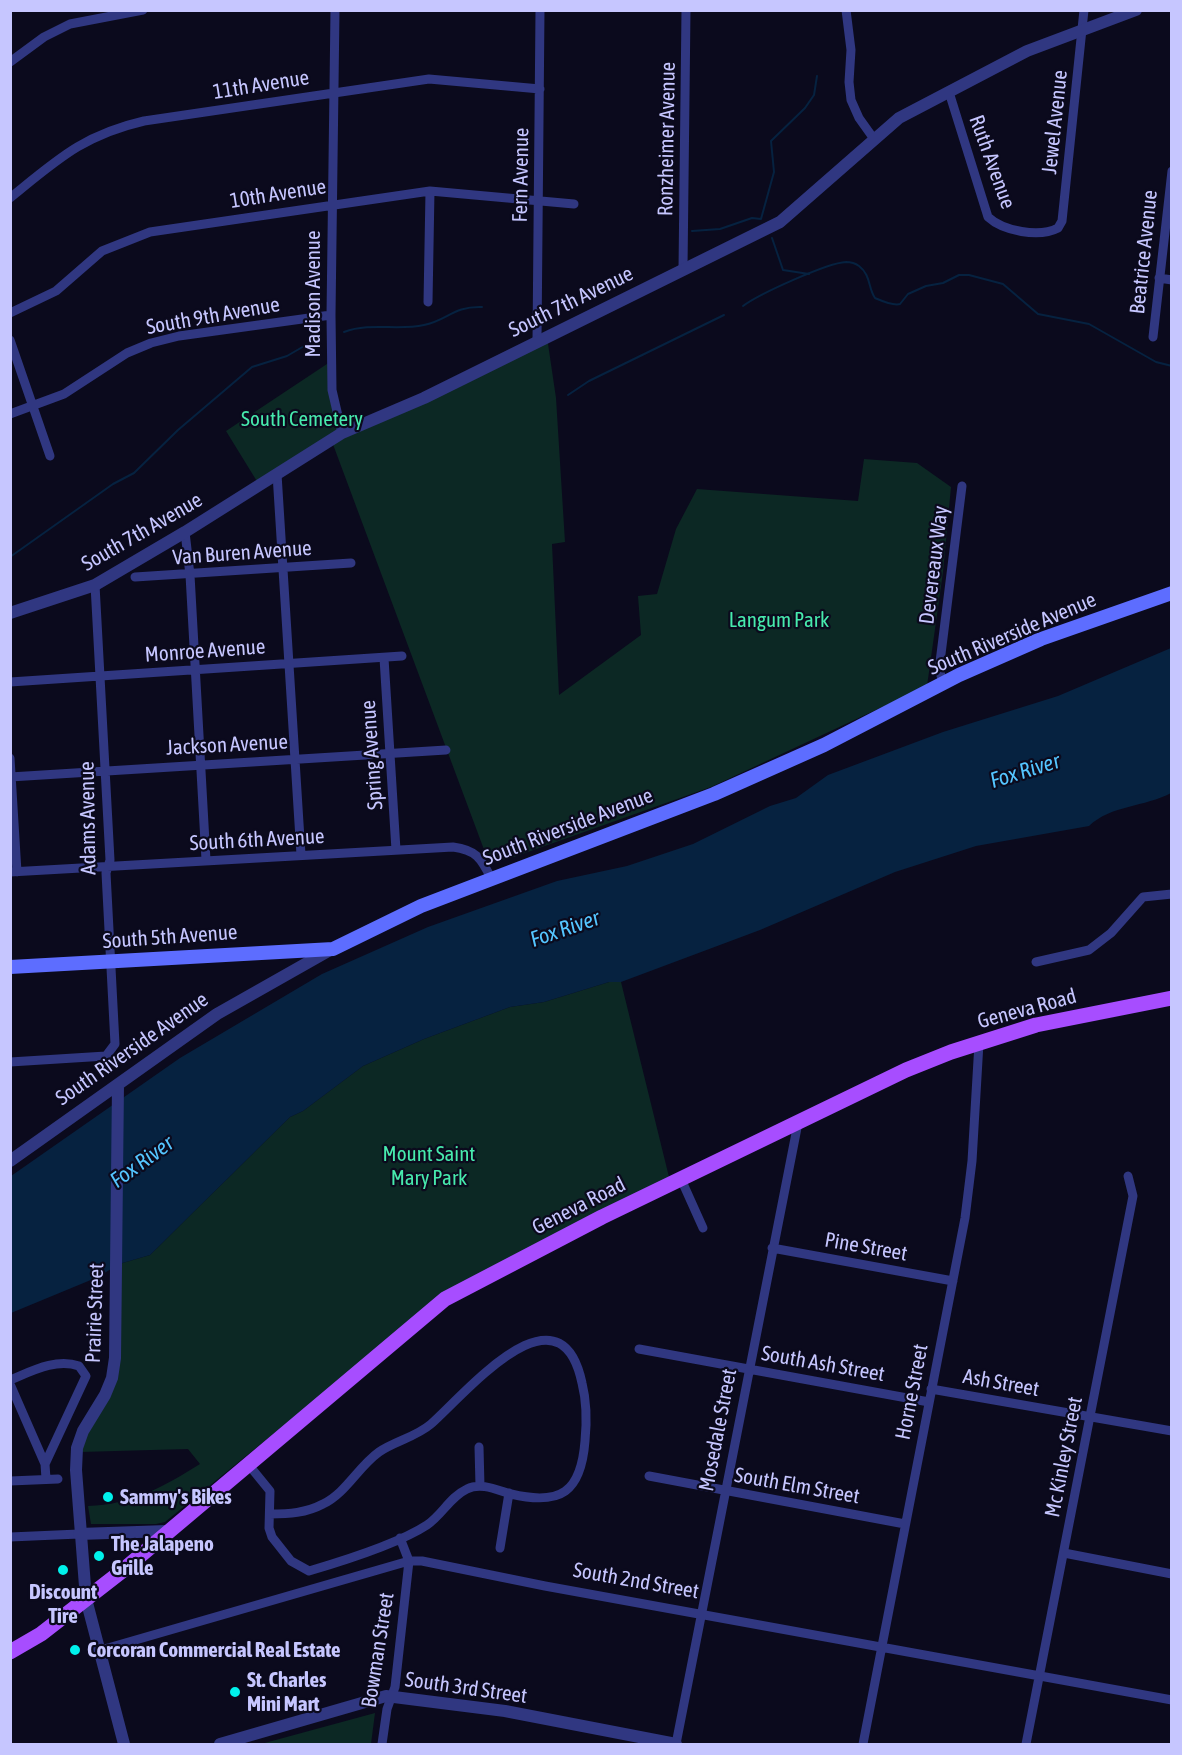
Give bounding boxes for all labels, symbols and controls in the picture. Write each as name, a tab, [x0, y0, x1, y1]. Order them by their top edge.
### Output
street label: Ronzheimer Avenue	[653, 62, 681, 216]
street label: 11th Avenue	[211, 65, 311, 105]
street label: Jewel Avenue	[1037, 69, 1073, 175]
street label: Ruth Avenue	[963, 112, 1021, 212]
street label: Fern Avenue	[508, 127, 534, 223]
street label: 10th Avenue	[228, 174, 328, 214]
street label: Beatrice Avenue	[1125, 189, 1163, 315]
street label: Madison Avenue	[300, 230, 326, 358]
street label: South 7th Avenue	[505, 261, 637, 343]
street label: South 9th Avenue	[144, 292, 282, 340]
park label: South Cemetery	[241, 406, 363, 432]
street label: South 7th Avenue	[77, 487, 207, 577]
street label: Devereaux Way	[914, 504, 954, 626]
street label: Van Buren Avenue	[172, 536, 312, 570]
street label: South Riverside Avenue	[924, 587, 1100, 681]
park label: Langum Park	[729, 607, 829, 633]
street label: Monroe Avenue	[144, 634, 266, 668]
street label: Spring Avenue	[356, 699, 388, 811]
street label: Jackson Avenue	[165, 729, 289, 761]
water label: Fox River	[987, 748, 1063, 794]
street label: Adams Avenue	[74, 761, 102, 875]
street label: South Riverside Avenue	[479, 783, 657, 871]
street label: South 6th Avenue	[189, 824, 325, 856]
water label: Fox River	[527, 905, 603, 953]
street label: South 5th Avenue	[102, 920, 238, 954]
street label: Geneva Road	[975, 984, 1079, 1034]
street label: South Riverside Avenue	[51, 987, 213, 1111]
water label: Fox River	[105, 1130, 179, 1194]
park label: Mount Saint Mary Park	[383, 1141, 475, 1191]
street label: Geneva Road	[528, 1172, 630, 1240]
street label: Pine Street	[823, 1227, 909, 1267]
street label: Prairie Street	[81, 1263, 109, 1363]
street label: South Ash Street	[759, 1341, 887, 1387]
street label: Horne Street	[890, 1342, 934, 1442]
street label: Ash Street	[961, 1364, 1041, 1402]
street label: Mosedale Street	[694, 1367, 742, 1493]
street label: Mc Kinley Street	[1040, 1395, 1088, 1519]
street label: South Elm Street	[733, 1463, 861, 1509]
place label: Sammy's Bikes	[120, 1484, 232, 1510]
marker: Sammy's Bikes	[101, 1490, 115, 1504]
place label: The Jalapeno Grille	[111, 1531, 214, 1581]
marker: The Jalapeno Grille	[92, 1549, 106, 1563]
street label: South 2nd Street	[571, 1558, 701, 1604]
marker: Discount Tire	[56, 1563, 70, 1577]
place label: Discount Tire	[29, 1579, 97, 1629]
street label: Bowman Street	[356, 1591, 400, 1709]
place label: Corcoran Commercial Real Estate	[87, 1637, 341, 1663]
marker: Corcoran Commercial Real Estate	[68, 1643, 82, 1657]
place label: St. Charles Mini Mart	[247, 1667, 326, 1717]
street label: South 3rd Street	[403, 1667, 529, 1709]
marker: St. Charles Mini Mart	[228, 1685, 242, 1699]

